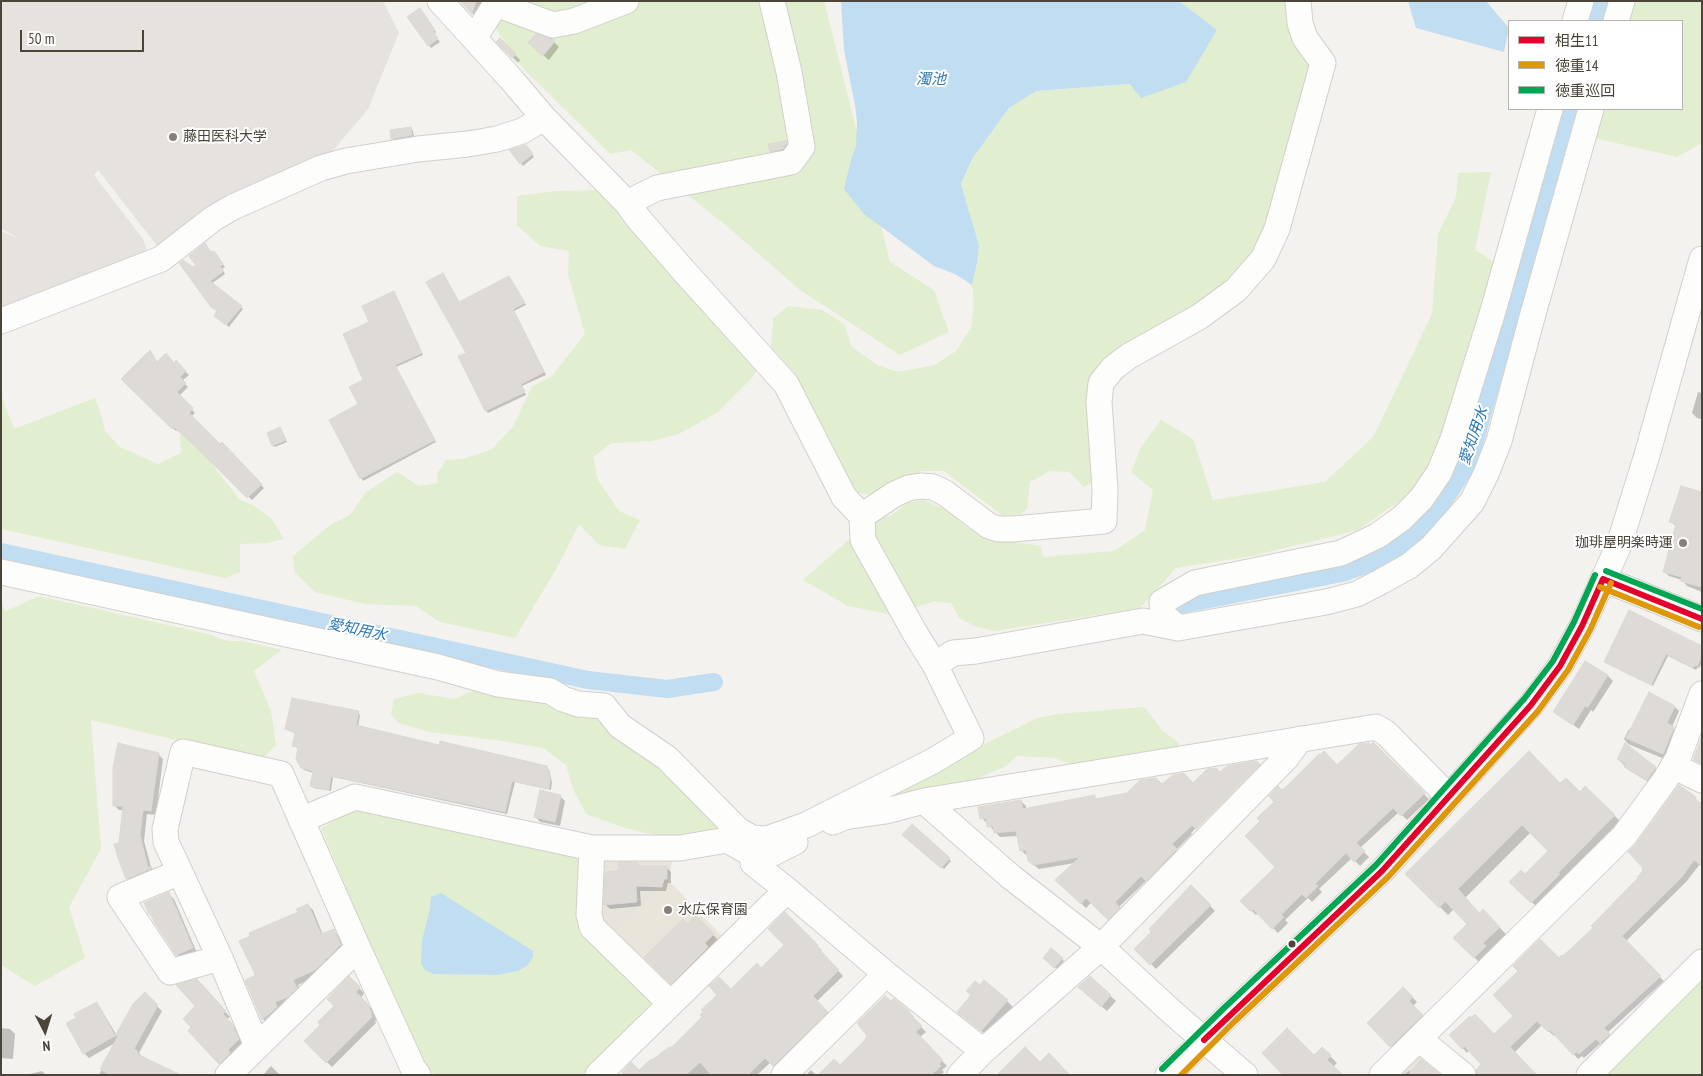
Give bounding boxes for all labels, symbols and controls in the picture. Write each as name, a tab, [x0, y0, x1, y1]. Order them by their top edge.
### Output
scale bar	[22, 20, 146, 52]
legend	[1508, 20, 1683, 110]
text: 50 m	[28, 29, 54, 48]
text: 相生11	[1555, 31, 1599, 50]
text: 徳重14	[1555, 56, 1599, 75]
water label: 濁池	[916, 71, 946, 89]
text: 徳重巡回	[1555, 81, 1615, 100]
place label: 藤田医科大学	[183, 129, 267, 145]
marker: 藤田医科大学	[167, 131, 179, 143]
water label: 愛知用水	[1456, 405, 1492, 467]
place label: 珈琲屋明楽時運	[1575, 535, 1673, 551]
marker: 珈琲屋明楽時運	[1677, 537, 1689, 549]
water label: 愛知用水	[326, 615, 388, 645]
place label: 水広保育園	[678, 902, 748, 918]
marker: 水広保育園	[662, 904, 674, 916]
unlabelled marker	[1287, 939, 1297, 949]
north arrow	[20, 1006, 70, 1056]
text: N	[42, 1037, 51, 1055]

